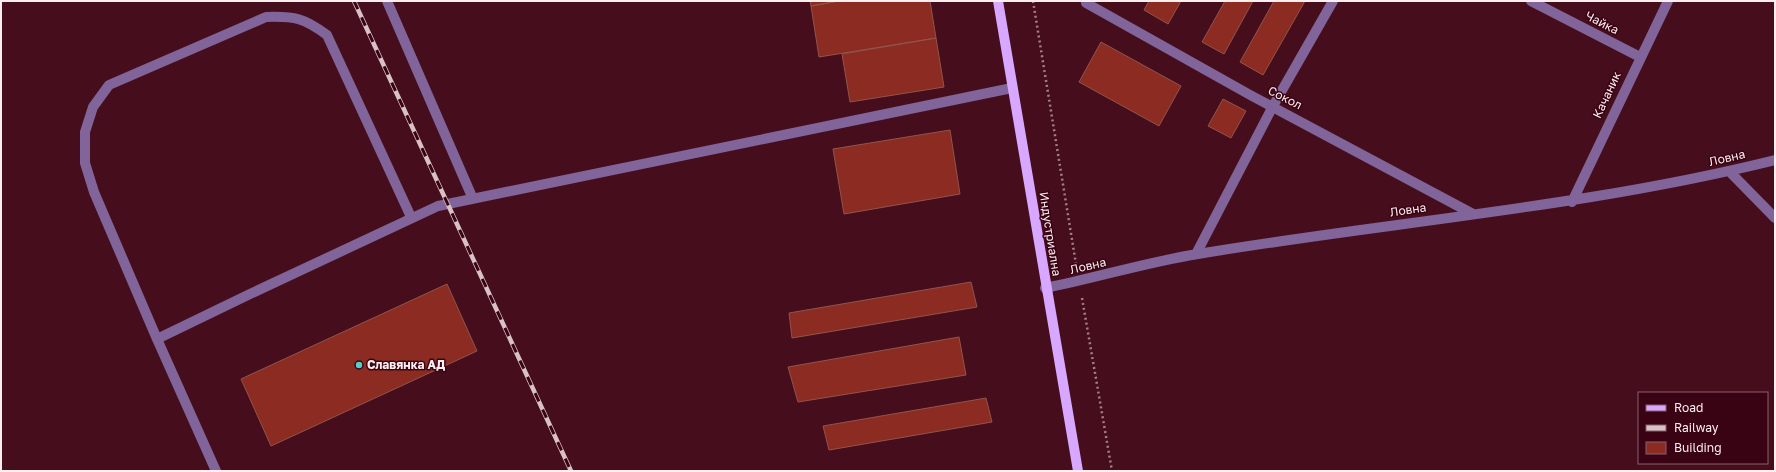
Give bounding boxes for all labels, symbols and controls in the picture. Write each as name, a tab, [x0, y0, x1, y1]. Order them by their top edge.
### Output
street label: Чайка	[1583, 8, 1622, 37]
street label: Качаник	[1589, 69, 1624, 121]
street label: Сокол	[1266, 83, 1305, 112]
street label: Ловна	[1707, 146, 1746, 169]
street label: Индустриална	[1036, 191, 1065, 277]
street label: Ловна	[1389, 200, 1427, 219]
street label: Ловна	[1068, 254, 1107, 277]
place label: Славянка АД	[367, 357, 445, 372]
marker: Славянка АД	[354, 360, 364, 370]
legend	[1638, 392, 1768, 464]
text: Road	[1674, 400, 1703, 415]
text: Railway	[1674, 420, 1719, 435]
text: Building	[1674, 440, 1722, 455]

